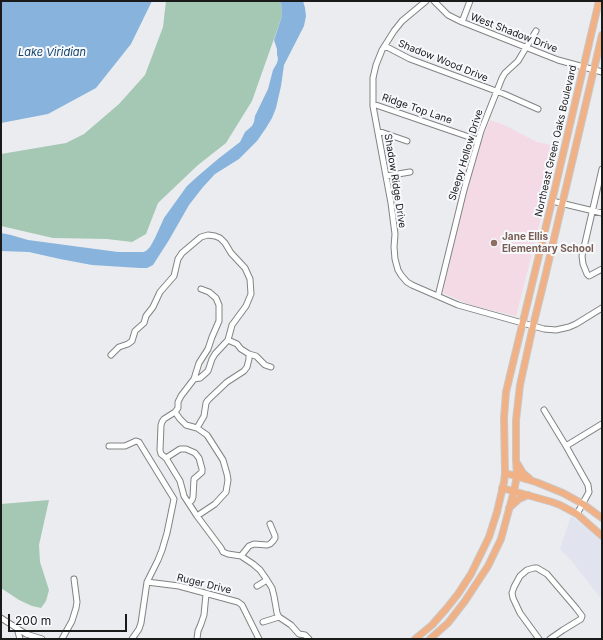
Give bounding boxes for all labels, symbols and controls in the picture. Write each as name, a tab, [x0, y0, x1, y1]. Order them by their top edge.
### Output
street label: West Shadow Drive	[469, 11, 559, 55]
street label: Shadow Wood Drive	[396, 37, 490, 85]
water label: Lake Viridian	[18, 46, 86, 60]
street label: Northeast Green Oaks Boulevard	[533, 64, 579, 218]
street label: Ridge Top Lane	[380, 91, 454, 127]
street label: Sleepy Hollow Drive	[446, 108, 486, 202]
street label: Shadow Ridge Drive	[382, 133, 408, 229]
place label: Jane Ellis Elementary School	[502, 231, 594, 254]
marker: Jane Ellis Elementary School	[489, 238, 499, 248]
street label: Ruger Drive	[176, 571, 232, 597]
scale bar	[10, 606, 129, 632]
text: 200 m	[15, 613, 51, 628]

